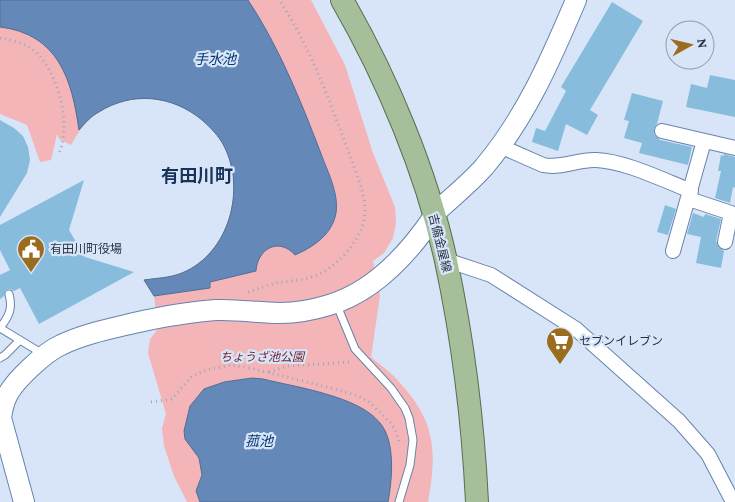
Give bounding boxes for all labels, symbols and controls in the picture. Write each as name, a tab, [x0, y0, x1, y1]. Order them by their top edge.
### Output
north arrow	[665, 20, 715, 70]
text: N	[694, 37, 712, 49]
water label: 手水池	[194, 51, 238, 67]
district label: 有田川町	[161, 166, 233, 186]
street label: 吉備金屋線	[426, 212, 454, 274]
public building icon: 有田川町役場	[16, 234, 46, 273]
place label: 有田川町役場	[50, 242, 122, 256]
supermarket icon: セブンイレブン	[545, 326, 575, 365]
place label: セブンイレブン	[579, 334, 663, 348]
park label: ちょうざ池公園	[220, 350, 306, 364]
water label: 菰池	[245, 433, 275, 449]

